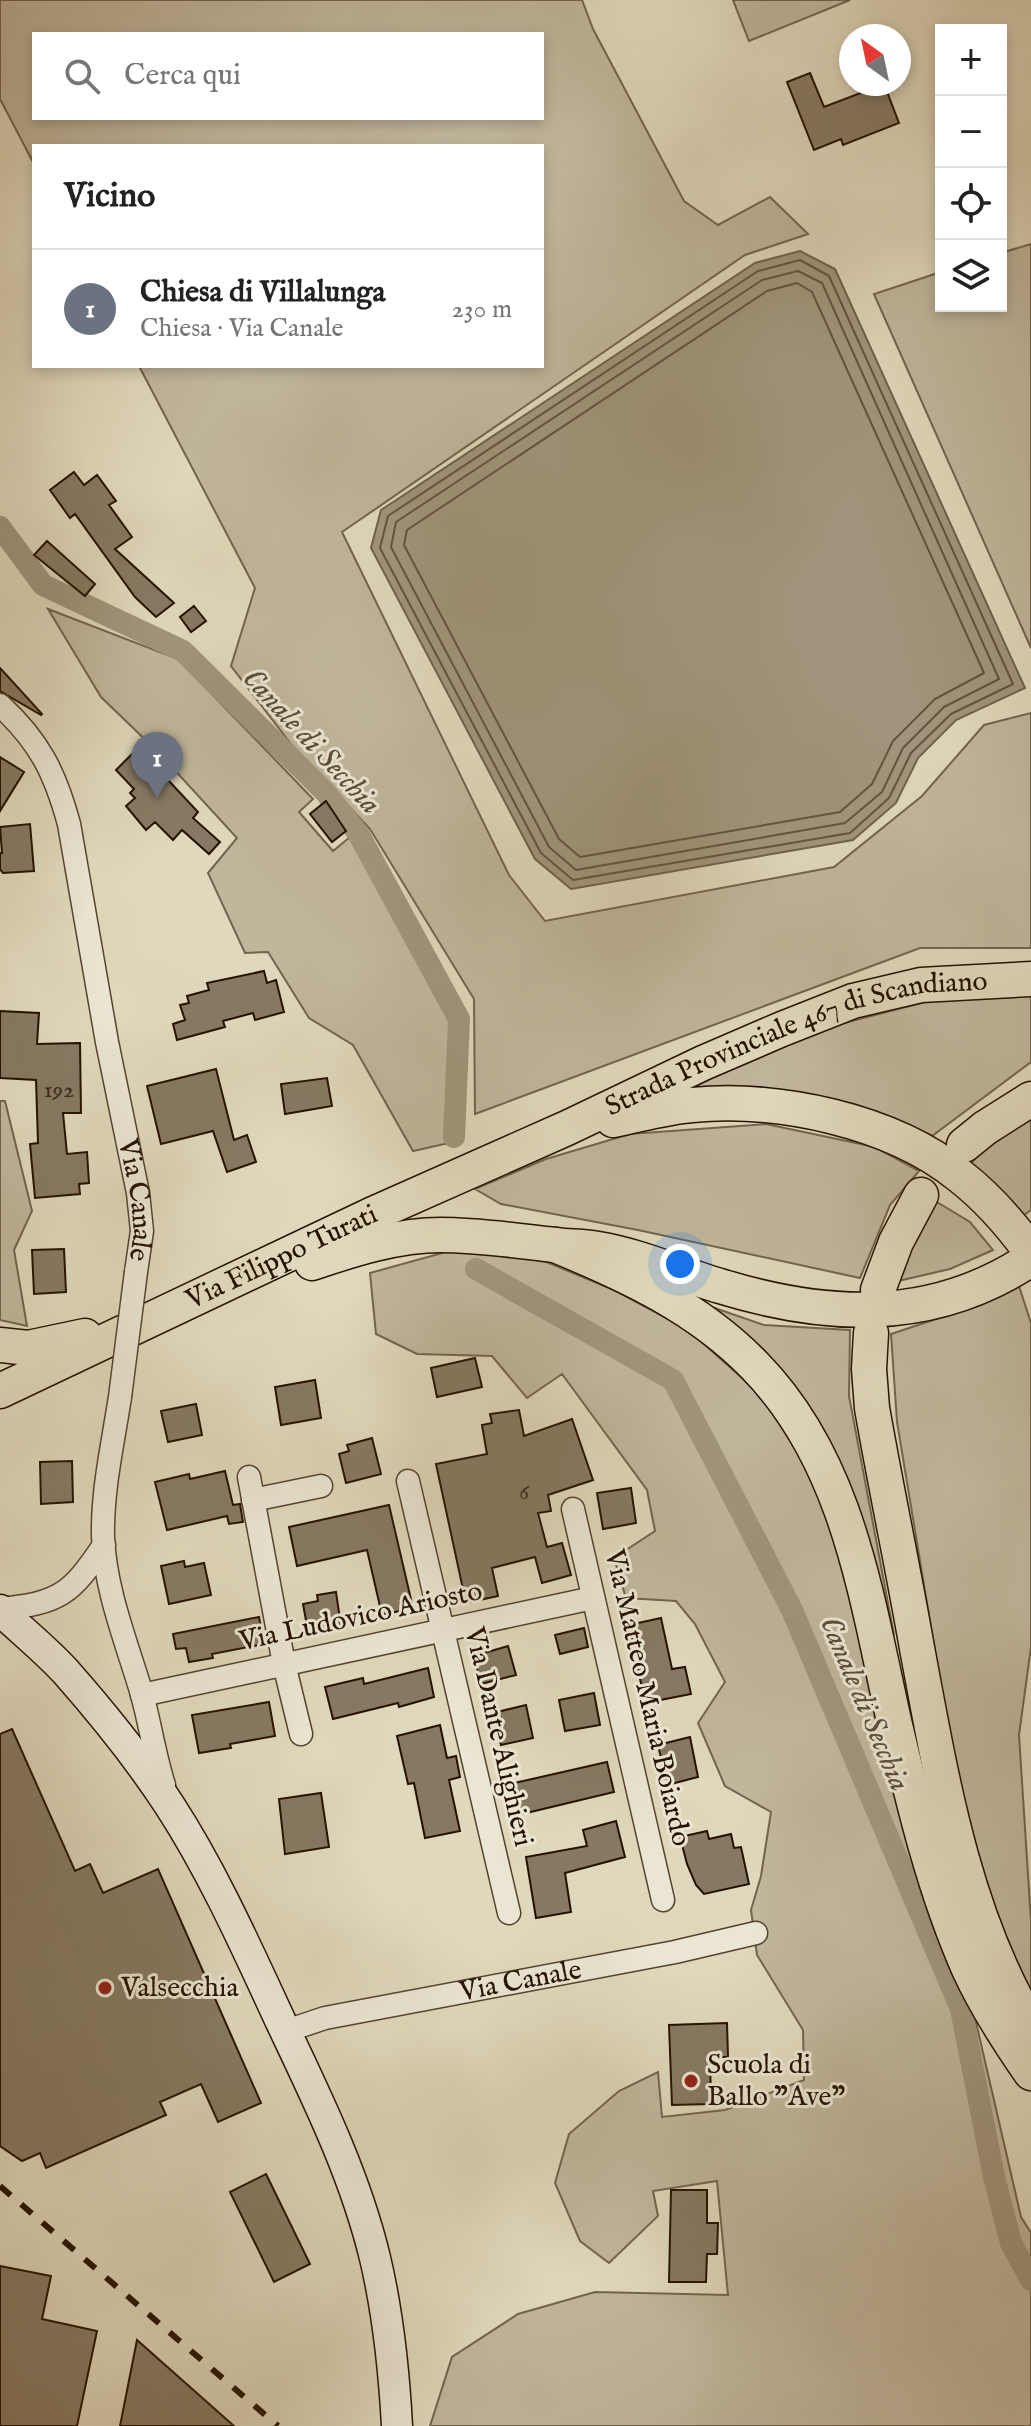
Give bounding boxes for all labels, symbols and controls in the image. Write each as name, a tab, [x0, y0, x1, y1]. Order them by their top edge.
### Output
north arrow	[839, 24, 911, 96]
map controls	[935, 24, 1007, 312]
button: +	[935, 24, 1007, 96]
search box	[32, 32, 544, 120]
icon: search	[60, 54, 104, 98]
text: Cerca qui	[124, 57, 241, 95]
button: −	[935, 96, 1007, 168]
button: locate	[935, 168, 1007, 240]
text: Vicino	[64, 175, 155, 218]
button: layers	[935, 240, 1007, 312]
text: Chiesa di Villalunga	[140, 274, 386, 312]
text: 1	[85, 293, 95, 326]
text: 230 m	[452, 293, 512, 326]
text: Chiesa · Via Canale	[140, 312, 343, 345]
water label: Canale di Secchia	[234, 661, 388, 823]
pin: 1	[131, 732, 183, 798]
street label: Strada Provinciale 467 di Scandiano	[599, 964, 988, 1125]
house number: 192	[44, 1075, 74, 1106]
street label: Via Canale	[110, 1135, 160, 1264]
street label: Via Filippo Turati	[180, 1197, 383, 1318]
your location	[660, 1244, 700, 1284]
house number: 6	[519, 1477, 530, 1508]
street label: Via Matteo Maria Boiardo	[596, 1545, 698, 1850]
street label: Via Ludovico Ariosto	[235, 1574, 486, 1660]
water label: Canale di Secchia	[810, 1611, 918, 1797]
street label: Via Dante Alighieri	[456, 1623, 540, 1850]
street label: Via Canale	[455, 1952, 585, 2010]
place label: Valsecchia	[120, 1971, 239, 2006]
marker: Valsecchia	[96, 1979, 114, 1997]
place label: Scuola di Ballo "Ave"	[707, 2048, 845, 2115]
marker: Scuola di Ballo "Ave"	[682, 2072, 700, 2090]

